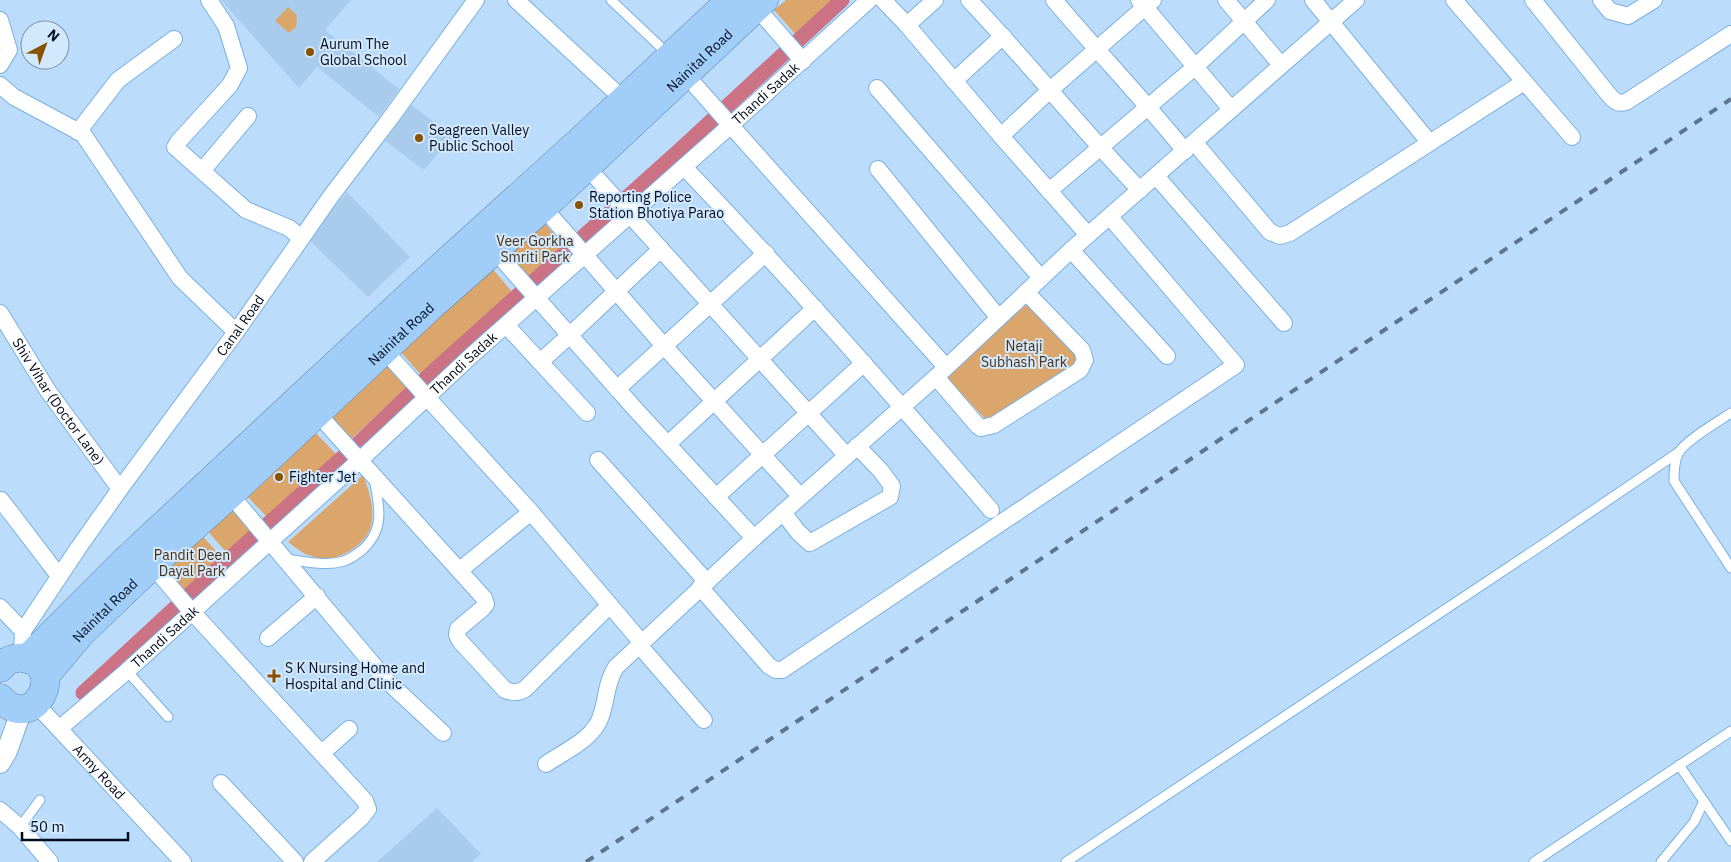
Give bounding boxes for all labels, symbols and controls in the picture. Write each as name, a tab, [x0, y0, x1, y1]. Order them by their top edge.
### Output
north arrow	[20, 20, 70, 70]
text: N	[44, 25, 63, 45]
street label: Nainital Road	[663, 25, 736, 96]
place label: Aurum The Global School	[320, 35, 407, 69]
marker: Aurum The Global School	[304, 46, 316, 58]
street label: Thandi Sadak	[728, 58, 804, 129]
place label: Seagreen Valley Public School	[429, 121, 529, 155]
marker: Seagreen Valley Public School	[413, 132, 425, 144]
place label: Reporting Police Station Bhotiya Parao	[589, 188, 724, 222]
marker: Reporting Police Station Bhotiya Parao	[573, 199, 585, 211]
park label: Veer Gorkha Smriti Park	[496, 232, 574, 266]
street label: Canal Road	[212, 291, 268, 360]
street label: Nainital Road	[364, 299, 438, 369]
street label: Thandi Sadak	[426, 328, 501, 399]
street label: Shiv Vihar (Doctor Lane)	[8, 334, 108, 469]
park label: Netaji Subhash Park	[981, 337, 1068, 371]
place label: Fighter Jet	[289, 468, 356, 486]
marker: Fighter Jet	[273, 471, 285, 483]
park label: Pandit Deen Dayal Park	[154, 546, 230, 580]
street label: Nainital Road	[68, 575, 141, 646]
street label: Thandi Sadak	[127, 601, 203, 672]
place label: S K Nursing Home and Hospital and Clinic	[285, 659, 425, 693]
marker: S K Nursing Home and Hospital and Clinic	[267, 669, 281, 683]
street label: Army Road	[69, 741, 129, 803]
scale bar	[22, 810, 129, 842]
text: 50 m	[30, 817, 65, 836]

